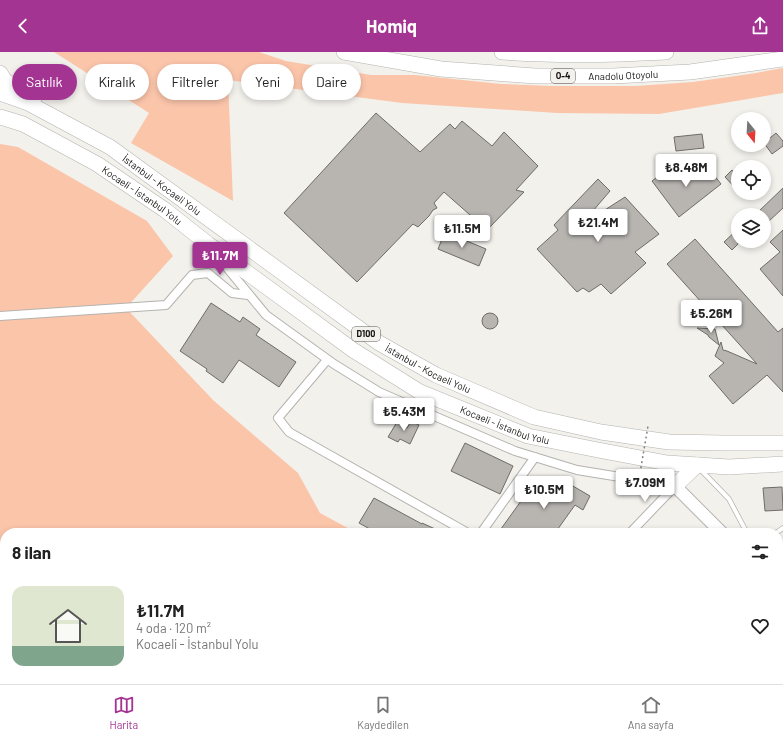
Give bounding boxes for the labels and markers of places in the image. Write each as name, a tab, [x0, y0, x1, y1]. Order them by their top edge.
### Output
pin: ₺8.48M	[653, 154, 719, 188]
pin: ₺21.4M	[565, 209, 631, 243]
pin: ₺11.5M	[429, 215, 495, 249]
pin: ₺11.7M	[187, 242, 253, 276]
pin: ₺5.26M	[678, 300, 744, 334]
pin: ₺5.43M	[371, 398, 437, 432]
pin: ₺7.09M	[612, 469, 678, 503]
pin: ₺10.5M	[511, 476, 577, 510]

